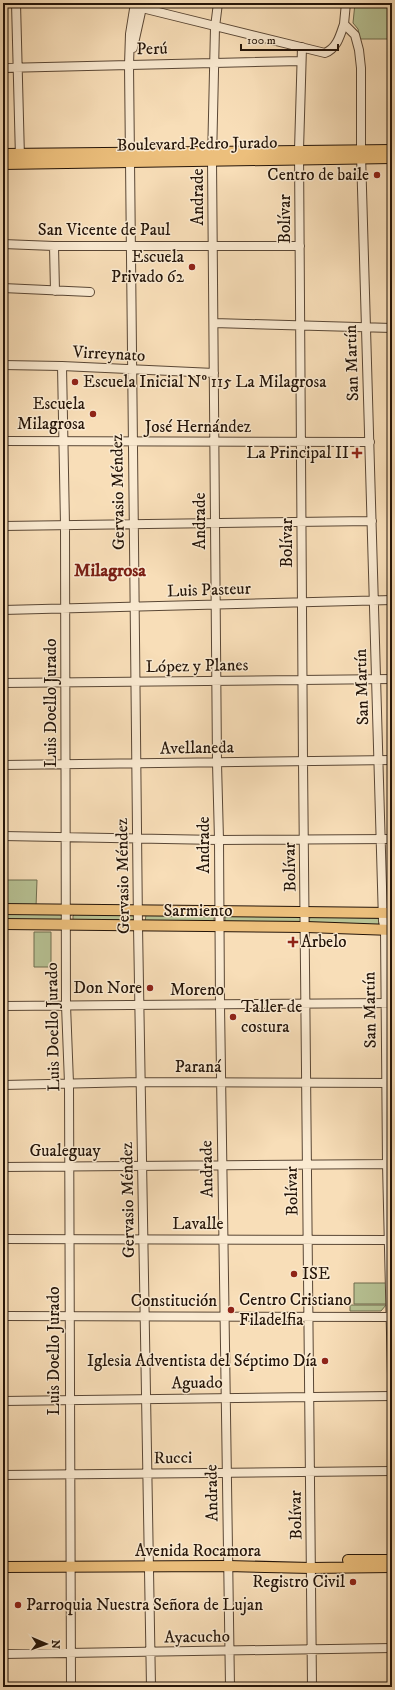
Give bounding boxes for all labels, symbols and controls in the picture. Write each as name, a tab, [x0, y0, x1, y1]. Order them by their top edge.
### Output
scale bar	[241, 26, 338, 52]
text: 100 m	[247, 33, 276, 48]
street label: Perú	[136, 38, 168, 60]
street label: Boulevard Pedro Jurado	[116, 132, 278, 156]
place label: Centro de baile	[267, 164, 369, 186]
street label: Andrade	[187, 168, 209, 226]
marker: Centro de baile	[372, 170, 382, 180]
street label: Bolívar	[274, 194, 296, 244]
street label: San Vicente de Paul	[38, 219, 170, 241]
place label: Escuela Privado 62	[111, 246, 185, 288]
marker: Escuela Privado 62	[187, 262, 197, 272]
street label: San Martín	[340, 324, 364, 402]
street label: Virreynato	[71, 341, 146, 367]
place label: Escuela Inicial Nº 115 La Milagrosa	[83, 371, 327, 393]
marker: Escuela Inicial Nº 115 La Milagrosa	[70, 377, 80, 387]
place label: Escuela Milagrosa	[17, 393, 86, 435]
marker: Escuela Milagrosa	[88, 409, 98, 419]
street label: José Hernández	[143, 416, 252, 438]
street label: Gervasio Méndez	[106, 433, 130, 550]
place label: La Principal II	[246, 442, 349, 464]
marker: La Principal II	[352, 448, 362, 458]
street label: Andrade	[189, 492, 211, 550]
street label: Bolívar	[276, 518, 298, 568]
district label: Milagrosa	[74, 560, 146, 582]
street label: Luis Pasteur	[167, 578, 252, 602]
street label: Luis Doello Jurado	[40, 638, 62, 768]
street label: San Martín	[350, 648, 374, 726]
street label: López y Planes	[146, 654, 249, 678]
street label: Avellaneda	[160, 736, 235, 760]
street label: Andrade	[193, 816, 215, 874]
street label: Gervasio Méndez	[111, 817, 135, 934]
street label: Bolívar	[279, 841, 301, 892]
street label: Sarmiento	[163, 900, 233, 922]
place label: Arbelo	[301, 931, 346, 953]
marker: Arbelo	[288, 937, 298, 947]
street label: Luis Doello Jurado	[41, 962, 65, 1092]
street label: San Martín	[358, 971, 382, 1048]
place label: Don Nore	[73, 977, 142, 999]
street label: Moreno	[170, 979, 224, 1001]
marker: Don Nore	[145, 983, 155, 993]
place label: Taller de costura	[241, 996, 302, 1038]
marker: Taller de costura	[228, 1012, 238, 1022]
street label: Paraná	[175, 1056, 222, 1078]
street label: Gualeguay	[29, 1140, 101, 1162]
street label: Andrade	[196, 1140, 218, 1198]
street label: Gervasio Méndez	[116, 1141, 140, 1258]
street label: Bolívar	[281, 1165, 303, 1216]
street label: Lavalle	[172, 1213, 224, 1235]
place label: ISE	[302, 1263, 330, 1285]
marker: ISE	[289, 1269, 299, 1279]
street label: Luis Doello Jurado	[43, 1286, 65, 1416]
place label: Centro Cristiano Filadelfia	[239, 1289, 352, 1331]
street label: Constitución	[131, 1290, 217, 1312]
marker: Centro Cristiano Filadelfia	[226, 1305, 236, 1315]
place label: Iglesia Adventista del Séptimo Día	[87, 1350, 318, 1372]
marker: Iglesia Adventista del Séptimo Día	[320, 1356, 330, 1366]
street label: Aguado	[171, 1372, 223, 1394]
street label: Rucci	[154, 1447, 192, 1469]
street label: Andrade	[201, 1464, 223, 1522]
street label: Bolívar	[285, 1489, 307, 1540]
street label: Avenida Rocamora	[135, 1540, 262, 1562]
place label: Registro Civil	[252, 1571, 345, 1593]
marker: Registro Civil	[348, 1577, 358, 1587]
place label: Parroquia Nuestra Señora de Lujan	[26, 1594, 263, 1616]
marker: Parroquia Nuestra Señora de Lujan	[13, 1600, 23, 1610]
north arrow	[26, 1624, 66, 1664]
street label: Ayacucho	[164, 1625, 230, 1649]
text: N	[48, 1640, 62, 1649]

